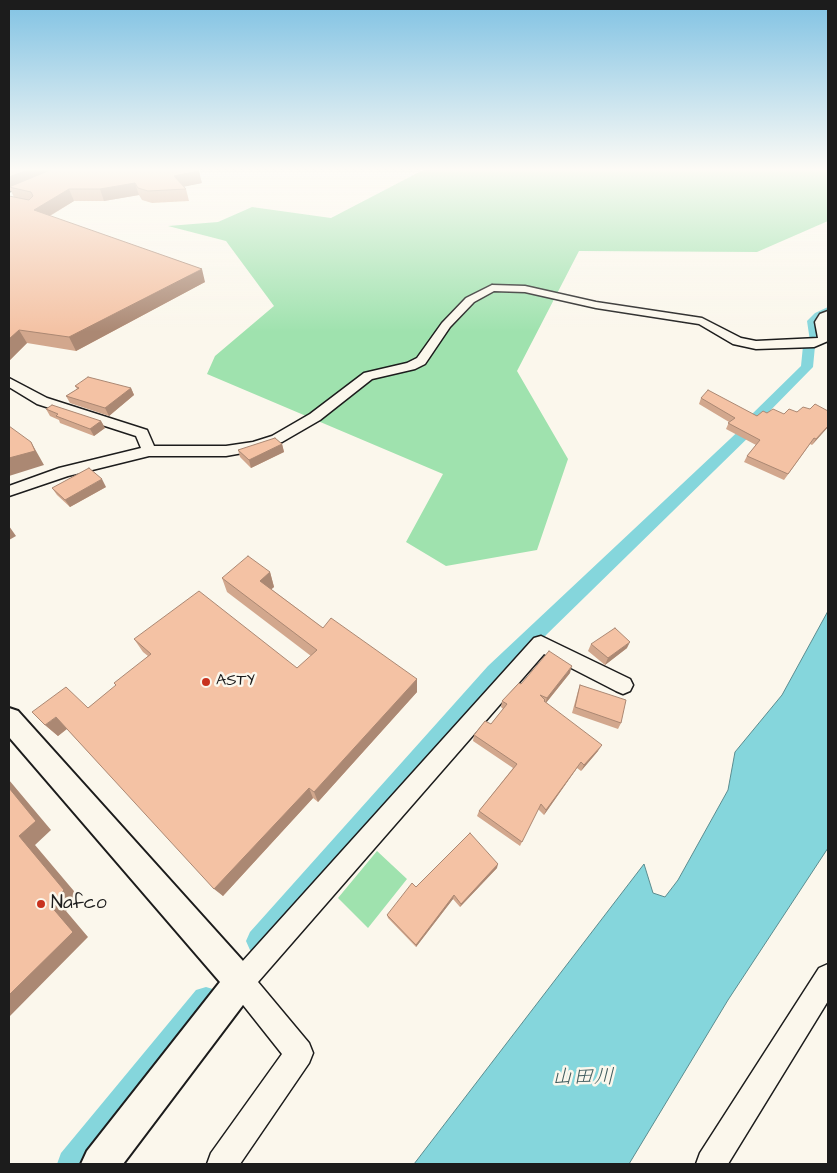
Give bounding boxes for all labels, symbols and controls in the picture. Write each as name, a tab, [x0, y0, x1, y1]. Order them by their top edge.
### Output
place label: ASTY	[216, 672, 255, 692]
marker: ASTY	[200, 676, 212, 688]
place label: Nafco	[51, 893, 107, 915]
marker: Nafco	[35, 898, 47, 910]
water label: 山田川	[552, 1066, 614, 1092]

